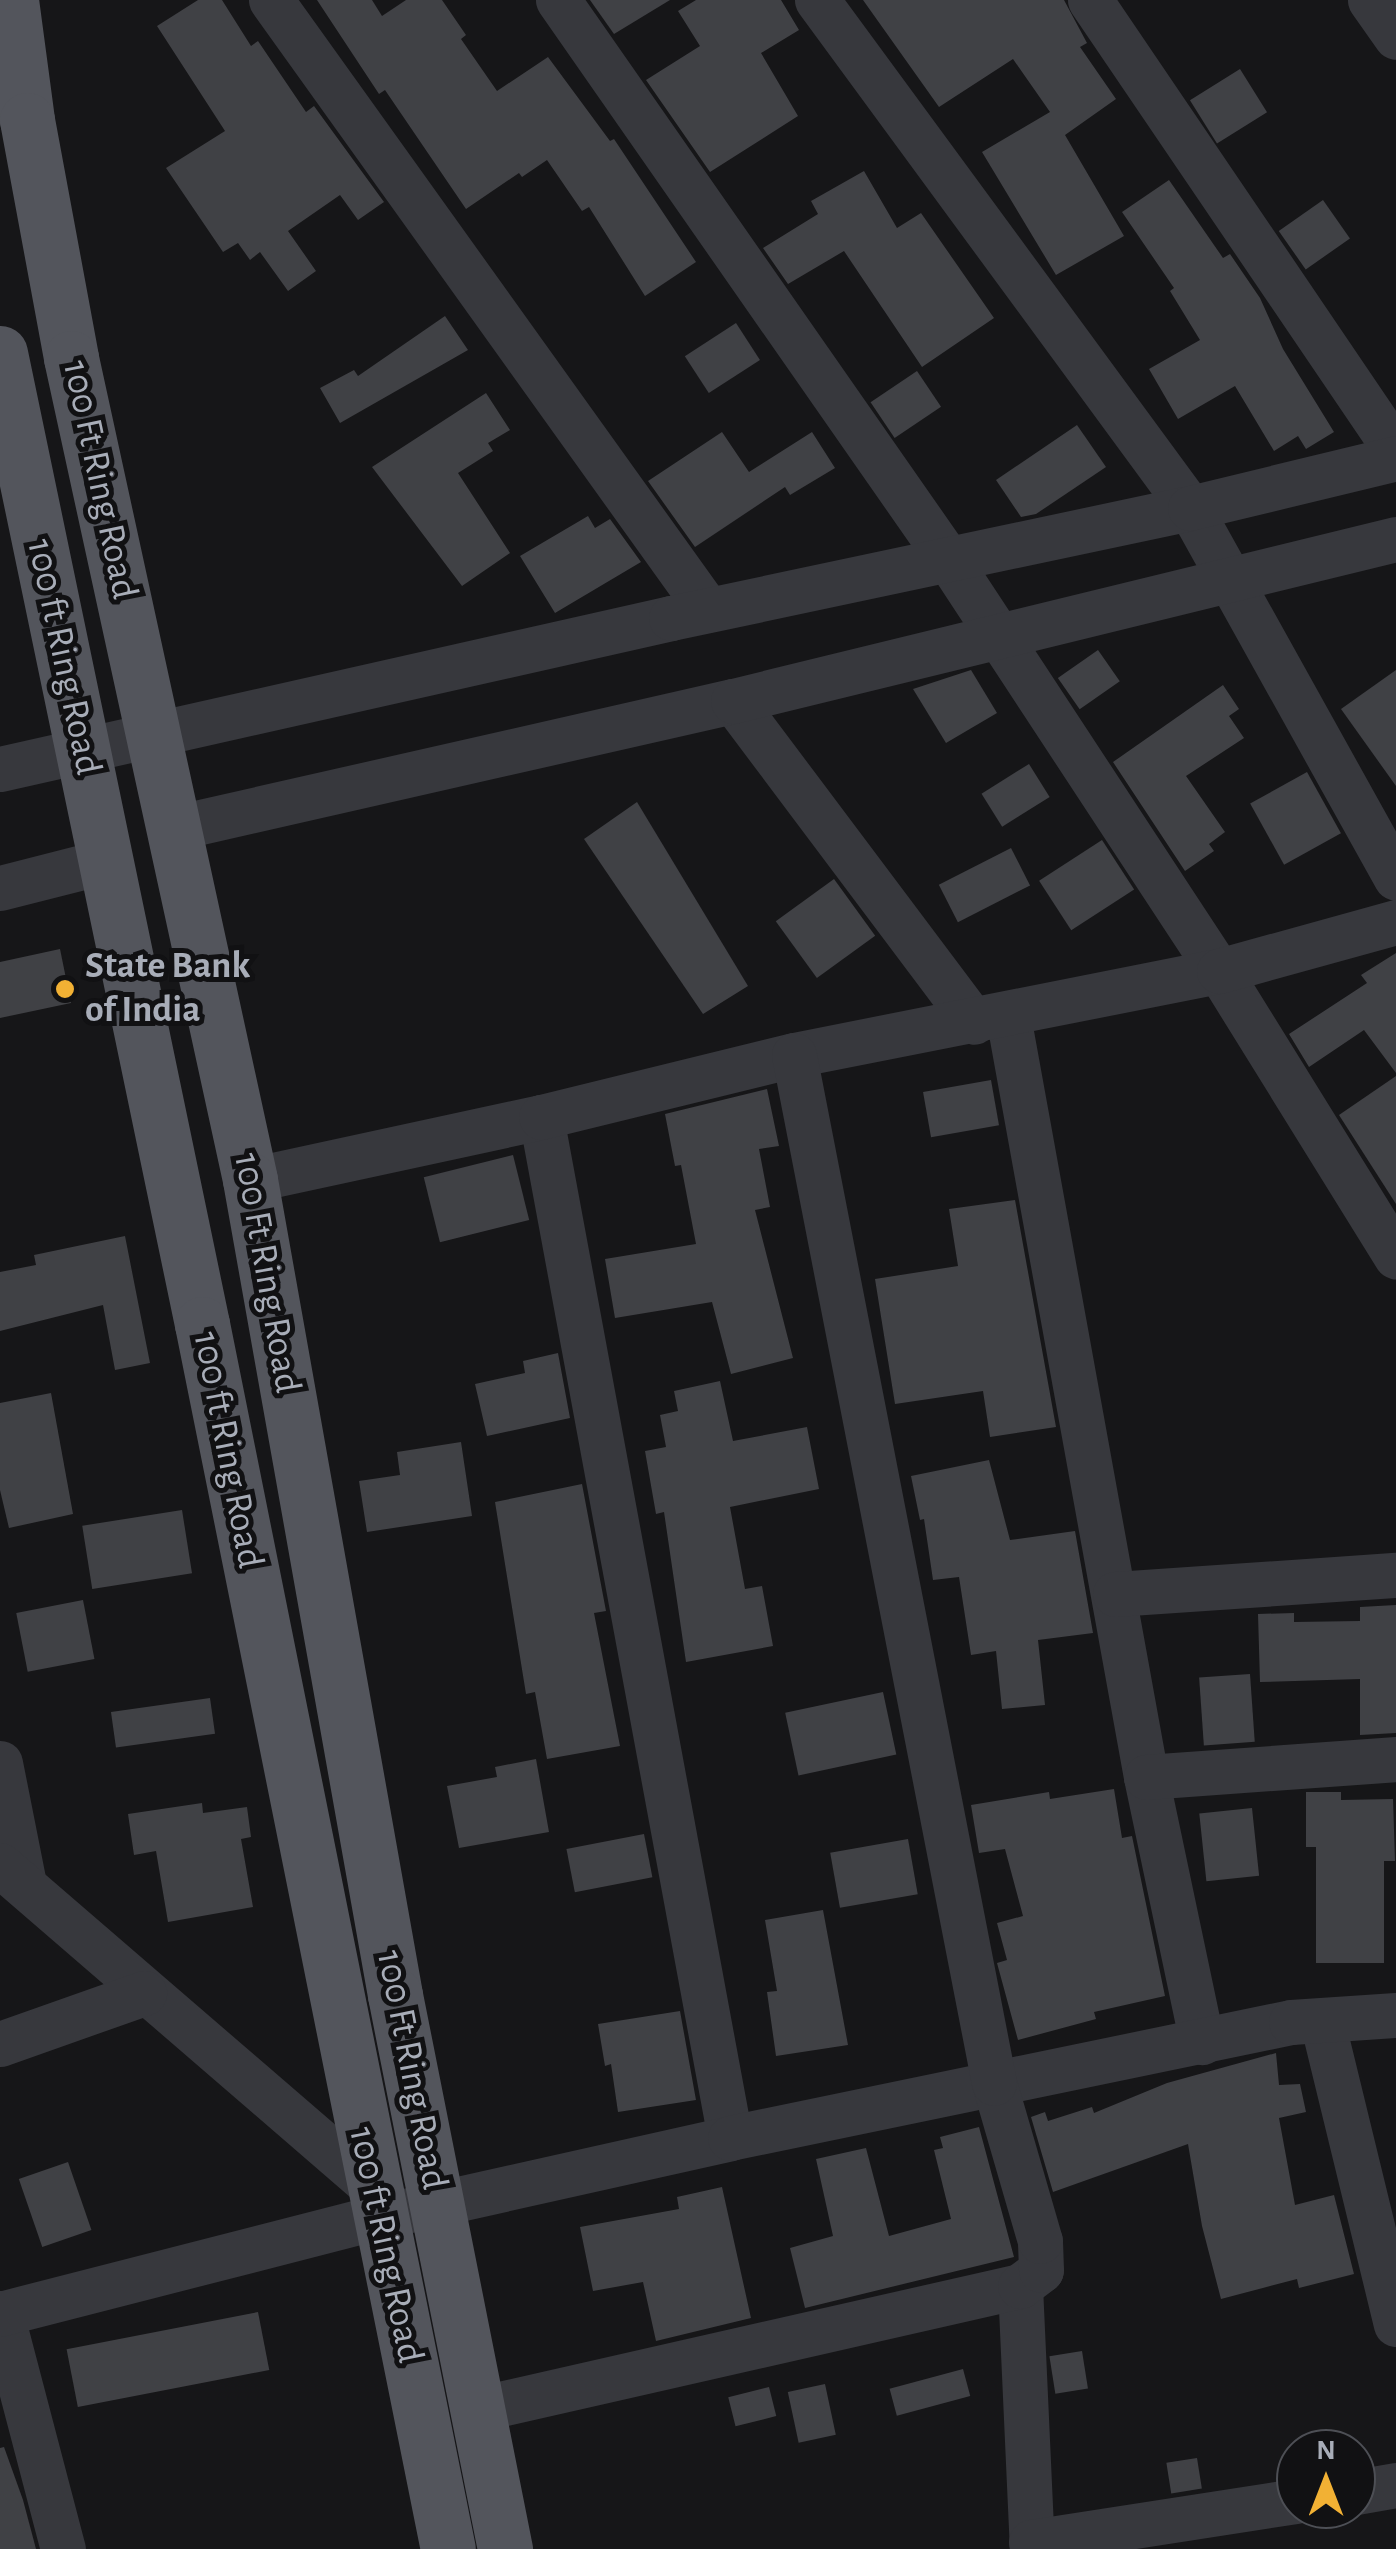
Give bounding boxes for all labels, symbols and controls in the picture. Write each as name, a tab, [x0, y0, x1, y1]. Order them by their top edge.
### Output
street label: 100 Ft Ring Road	[51, 357, 147, 603]
street label: 100 ft Ring Road	[16, 535, 110, 779]
place label: State Bank of India	[85, 944, 250, 1034]
marker: State Bank of India	[54, 978, 76, 1000]
street label: 100 Ft Ring Road	[222, 1149, 310, 1397]
street label: 100 ft Ring Road	[182, 1328, 272, 1572]
street label: 100 Ft Ring Road	[365, 1946, 457, 2194]
street label: 100 ft Ring Road	[338, 2123, 432, 2367]
north arrow	[1276, 2429, 1376, 2529]
text: N	[1316, 2437, 1336, 2465]

